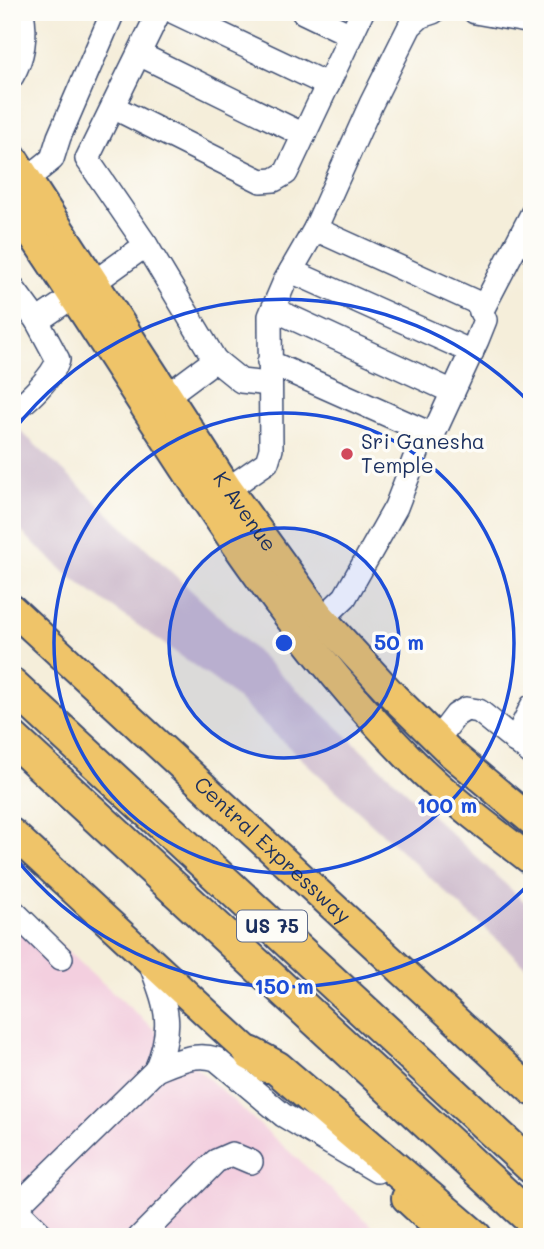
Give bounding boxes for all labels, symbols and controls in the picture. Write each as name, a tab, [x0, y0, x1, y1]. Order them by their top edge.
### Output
place label: Sri Ganesha Temple	[361, 427, 485, 478]
marker: Sri Ganesha Temple	[339, 446, 355, 462]
street label: K Avenue	[208, 466, 284, 556]
text: 50 m	[374, 628, 424, 655]
centre of rings	[272, 631, 296, 655]
street label: Central Expressway	[189, 770, 358, 929]
text: 100 m	[417, 791, 477, 818]
road number: US 75	[237, 910, 307, 942]
text: 150 m	[254, 972, 314, 999]

